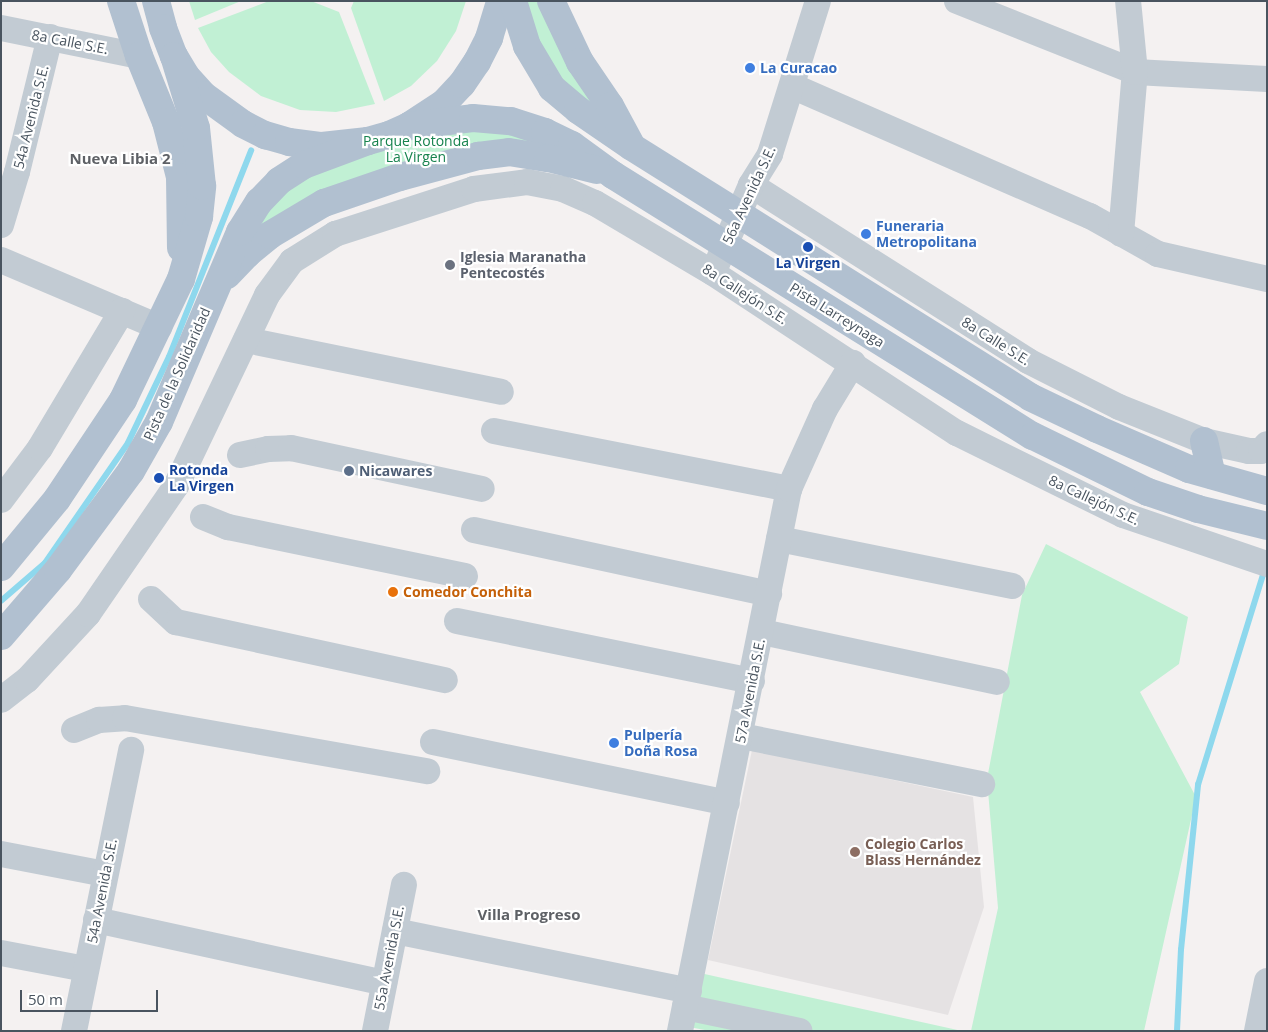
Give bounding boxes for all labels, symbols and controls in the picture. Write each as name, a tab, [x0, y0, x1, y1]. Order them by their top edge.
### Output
street label: 8a Calle S.E.	[30, 26, 110, 58]
place label: La Curacao	[760, 60, 837, 76]
marker: La Curacao	[744, 62, 756, 74]
street label: 54a Avenida S.E.	[10, 64, 52, 170]
park label: Parque Rotonda La Virgen	[363, 133, 469, 166]
street label: 56a Avenida S.E.	[719, 143, 779, 247]
district label: Nueva Libia 2	[69, 150, 171, 168]
place label: Funeraria Metropolitana	[876, 218, 977, 250]
marker: Funeraria Metropolitana	[860, 228, 872, 240]
marker: La Virgen	[802, 241, 814, 253]
place label: Iglesia Maranatha Pentecostés	[460, 249, 586, 282]
place label: La Virgen	[775, 255, 841, 271]
marker: Iglesia Maranatha Pentecostés	[444, 259, 456, 271]
street label: 8a Callejón S.E.	[699, 260, 791, 328]
street label: Pista Larreynaga	[787, 279, 887, 351]
street label: Pista de la Solidaridad	[140, 305, 214, 443]
street label: 8a Calle S.E.	[959, 313, 1033, 369]
place label: Rotonda La Virgen	[169, 462, 234, 494]
place label: Nicawares	[359, 463, 432, 479]
marker: Nicawares	[343, 465, 355, 477]
marker: Rotonda La Virgen	[153, 472, 165, 484]
street label: 8a Callejón S.E.	[1046, 472, 1142, 528]
place label: Comedor Conchita	[403, 584, 532, 600]
marker: Comedor Conchita	[387, 586, 399, 598]
street label: 57a Avenida S.E.	[732, 637, 768, 745]
place label: Pulpería Doña Rosa	[624, 727, 698, 760]
marker: Pulpería Doña Rosa	[608, 737, 620, 749]
place label: Colegio Carlos Blass Hernández	[865, 836, 981, 869]
street label: 54a Avenida S.E.	[84, 837, 120, 945]
marker: Colegio Carlos Blass Hernández	[849, 846, 861, 858]
street label: 55a Avenida S.E.	[371, 904, 407, 1012]
district label: Villa Progreso	[478, 906, 580, 924]
scale bar	[22, 980, 160, 1012]
text: 50 m	[28, 989, 63, 1009]

